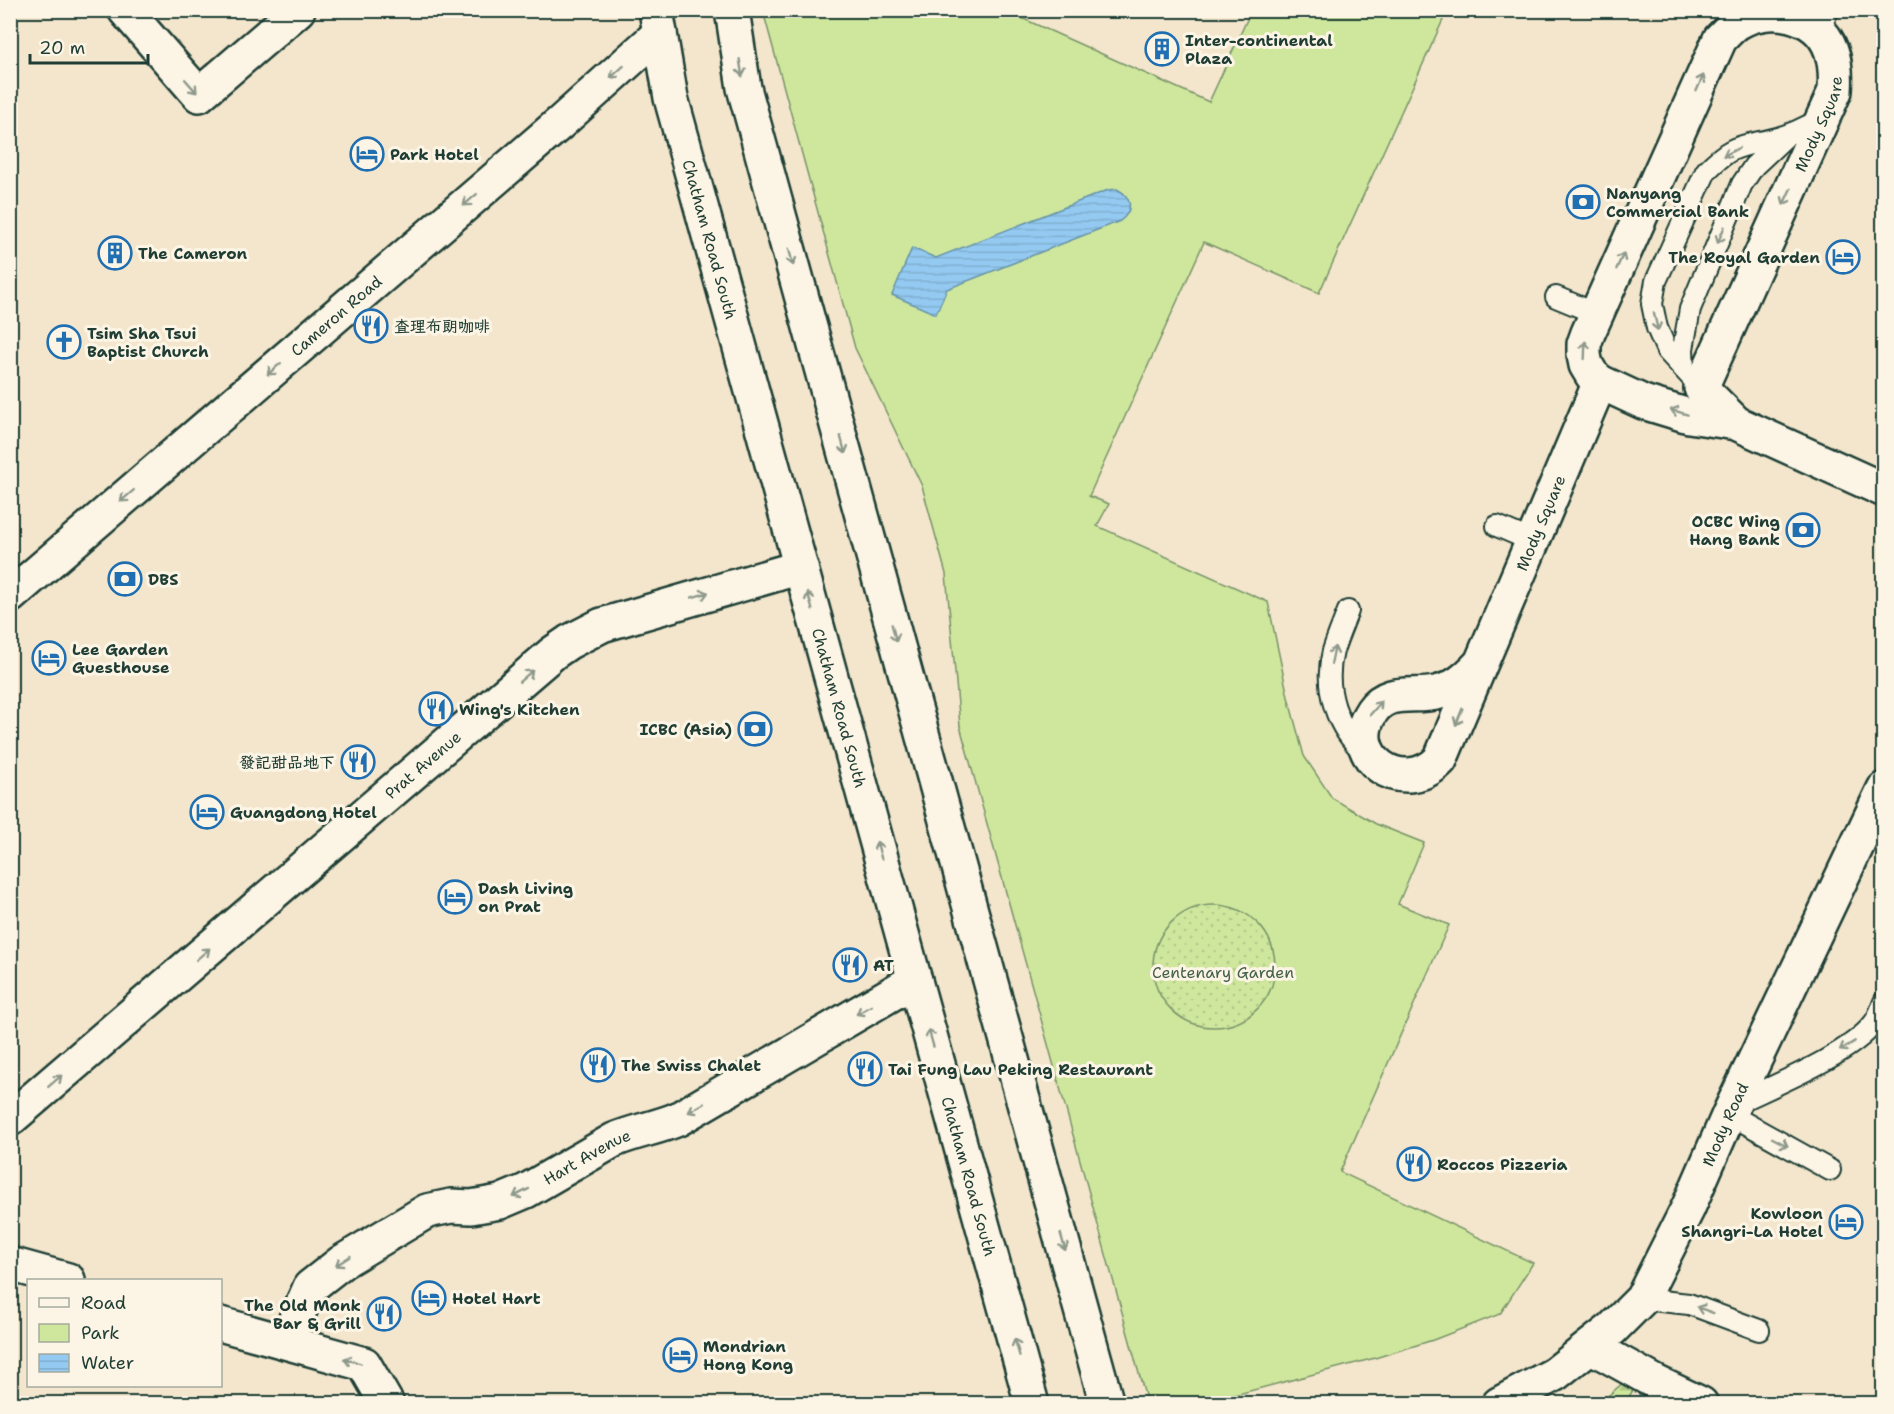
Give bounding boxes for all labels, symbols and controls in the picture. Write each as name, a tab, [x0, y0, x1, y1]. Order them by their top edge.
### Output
scale bar	[30, 27, 148, 65]
place label: Inter-continental Plaza	[1185, 30, 1333, 69]
building icon: Inter-continental Plaza	[1144, 31, 1180, 67]
text: 20 m	[39, 36, 85, 60]
one-way arrow	[736, 58, 747, 78]
one-way arrow	[609, 65, 624, 79]
one-way arrow	[1695, 74, 1706, 93]
street label: Mody Square	[1789, 76, 1846, 175]
one-way arrow	[184, 78, 198, 93]
hotel icon: Park Hotel	[349, 136, 385, 172]
place label: Park Hotel	[390, 144, 479, 165]
one-way arrow	[1723, 146, 1740, 158]
street label: Chatham Road South	[678, 157, 742, 322]
place label: Nanyang Commercial Bank	[1606, 183, 1749, 222]
bank icon: Nanyang Commercial Bank	[1565, 184, 1601, 220]
one-way arrow	[1781, 188, 1793, 206]
one-way arrow	[462, 194, 478, 207]
one-way arrow	[1715, 225, 1726, 243]
building icon: The Cameron	[97, 235, 133, 271]
hotel icon: The Royal Garden	[1825, 239, 1861, 275]
place label: The Cameron	[138, 243, 248, 264]
one-way arrow	[786, 247, 797, 266]
place label: The Royal Garden	[1668, 247, 1820, 268]
one-way arrow	[1616, 252, 1627, 270]
street label: Cameron Road	[286, 271, 386, 361]
restaurant icon: 查理布朗咖啡	[353, 308, 389, 344]
one-way arrow	[1651, 313, 1663, 332]
place label: 查理布朗咖啡	[394, 316, 490, 337]
place label: Tsim Sha Tsui Baptist Church	[87, 323, 209, 362]
church icon: Tsim Sha Tsui Baptist Church	[46, 324, 82, 360]
one-way arrow	[1580, 340, 1591, 360]
one-way arrow	[267, 362, 282, 376]
one-way arrow	[1670, 406, 1689, 417]
one-way arrow	[838, 435, 849, 454]
street label: Mody Square	[1511, 472, 1570, 574]
one-way arrow	[120, 489, 135, 503]
place label: OCBC Wing Hang Bank	[1689, 511, 1780, 550]
bank icon: OCBC Wing Hang Bank	[1785, 512, 1821, 548]
bank icon: DBS	[107, 561, 143, 597]
place label: DBS	[148, 569, 178, 590]
one-way arrow	[691, 589, 710, 600]
one-way arrow	[804, 592, 816, 611]
one-way arrow	[889, 623, 901, 642]
street label: Chatham Road South	[807, 626, 872, 790]
place label: Lee Garden Guesthouse	[72, 639, 170, 678]
hotel icon: Lee Garden Guesthouse	[31, 640, 67, 676]
one-way arrow	[1328, 646, 1339, 665]
one-way arrow	[518, 669, 533, 683]
restaurant icon: Wing's Kitchen	[418, 691, 454, 727]
place label: Wing's Kitchen	[459, 699, 580, 720]
one-way arrow	[1369, 701, 1383, 716]
one-way arrow	[1453, 707, 1464, 726]
bank icon: ICBC (Asia)	[737, 711, 773, 747]
place label: ICBC (Asia)	[640, 719, 732, 740]
street label: Prat Avenue	[380, 726, 465, 803]
restaurant icon: 發記甜品地下	[340, 744, 376, 780]
place label: 發記甜品地下	[239, 752, 335, 773]
hotel icon: Guangdong Hotel	[189, 794, 225, 830]
place label: Guangdong Hotel	[230, 802, 377, 823]
one-way arrow	[873, 841, 884, 860]
place label: Dash Living on Prat	[478, 878, 573, 917]
hotel icon: Dash Living on Prat	[437, 879, 473, 915]
one-way arrow	[195, 947, 210, 961]
restaurant icon: AT	[832, 947, 868, 983]
place label: AT	[873, 955, 894, 976]
park label: Centenary Garden	[1152, 962, 1294, 983]
one-way arrow	[856, 1004, 873, 1016]
one-way arrow	[925, 1029, 936, 1048]
one-way arrow	[1839, 1041, 1856, 1053]
restaurant icon: The Swiss Chalet	[580, 1047, 616, 1083]
restaurant icon: Tai Fung Lau Peking Restaurant	[847, 1051, 883, 1087]
place label: The Swiss Chalet	[621, 1055, 761, 1076]
place label: Tai Fung Lau Peking Restaurant	[888, 1059, 1153, 1080]
one-way arrow	[47, 1074, 62, 1088]
street label: Mody Road	[1697, 1079, 1753, 1170]
street label: Chatham Road South	[937, 1094, 1001, 1259]
one-way arrow	[688, 1102, 705, 1114]
street label: Hart Avenue	[539, 1124, 633, 1189]
one-way arrow	[1770, 1137, 1788, 1148]
restaurant icon: Roccos Pizzeria	[1396, 1146, 1432, 1182]
place label: Roccos Pizzeria	[1437, 1154, 1568, 1175]
one-way arrow	[513, 1187, 531, 1199]
place label: Kowloon Shangri-La Hotel	[1681, 1203, 1823, 1242]
hotel icon: Kowloon Shangri-La Hotel	[1828, 1204, 1864, 1240]
one-way arrow	[1057, 1232, 1069, 1251]
one-way arrow	[335, 1256, 352, 1268]
legend	[27, 1279, 222, 1387]
hotel icon: Hotel Hart	[411, 1280, 447, 1316]
place label: Hotel Hart	[452, 1288, 541, 1309]
text: Road	[81, 1291, 126, 1315]
place label: The Old Monk Bar & Grill	[244, 1295, 361, 1334]
restaurant icon: The Old Monk Bar & Grill	[366, 1296, 402, 1332]
one-way arrow	[1696, 1303, 1715, 1314]
text: Park	[81, 1321, 120, 1345]
place label: Mondrian Hong Kong	[703, 1336, 793, 1375]
hotel icon: Mondrian Hong Kong	[662, 1337, 698, 1373]
one-way arrow	[1010, 1338, 1022, 1357]
text: Water	[81, 1351, 134, 1375]
one-way arrow	[343, 1354, 362, 1366]

